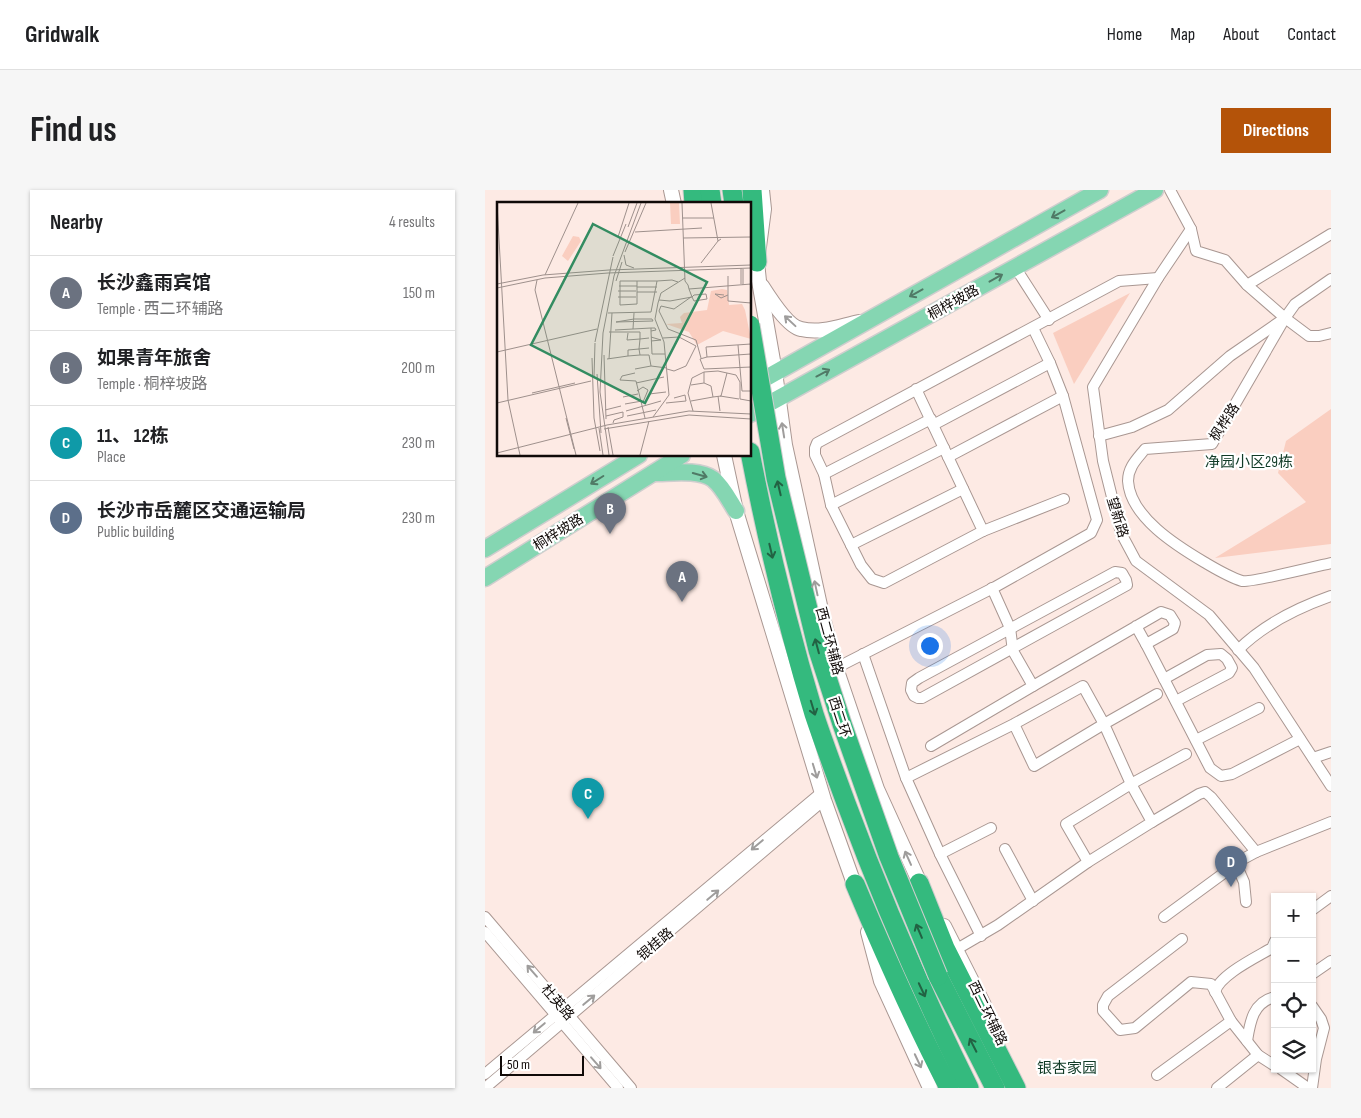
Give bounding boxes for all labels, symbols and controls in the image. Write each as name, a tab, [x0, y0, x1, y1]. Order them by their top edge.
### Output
text: Gridwalk	[25, 20, 99, 49]
text: Home	[1107, 24, 1142, 45]
text: Map	[1170, 24, 1195, 45]
text: About	[1223, 24, 1259, 45]
text: Contact	[1287, 24, 1336, 45]
button: Directions	[1221, 108, 1331, 153]
text: Find us	[30, 109, 117, 152]
inset map	[497, 202, 751, 456]
one-way arrow	[1050, 209, 1065, 219]
text: Nearby	[50, 210, 103, 235]
text: 4 results	[389, 213, 435, 232]
text: 长沙鑫雨宾馆	[97, 272, 211, 295]
one-way arrow	[989, 273, 1004, 283]
street label: 桐梓坡路	[925, 281, 982, 323]
text: A	[62, 284, 70, 303]
text: 150 m	[403, 284, 435, 303]
one-way arrow	[909, 289, 924, 299]
text: Temple · 西二环辅路	[97, 300, 223, 319]
one-way arrow	[784, 315, 797, 327]
text: 如果青年旅舍	[97, 347, 211, 370]
text: B	[62, 359, 70, 378]
text: 200 m	[401, 359, 435, 378]
one-way arrow	[816, 368, 831, 378]
text: Temple · 桐梓坡路	[97, 375, 207, 394]
street label: 枫桦路	[1206, 400, 1243, 445]
one-way arrow	[777, 422, 787, 438]
text: 11、 12栋	[97, 425, 169, 448]
text: C	[62, 434, 70, 453]
text: 230 m	[402, 434, 435, 453]
text: Place	[97, 448, 126, 467]
district label: 净园小区29栋	[1205, 453, 1293, 472]
one-way arrow	[692, 470, 708, 480]
one-way arrow	[591, 476, 605, 486]
one-way arrow	[774, 481, 783, 497]
pin: B	[594, 493, 626, 534]
street label: 望新路	[1103, 495, 1132, 540]
text: 长沙市岳麓区交通运输局	[97, 500, 306, 523]
text: D	[62, 509, 70, 528]
text: 230 m	[402, 509, 435, 528]
street label: 桐梓坡路	[530, 510, 587, 554]
text: Public building	[97, 523, 174, 542]
one-way arrow	[767, 543, 776, 559]
pin: A	[666, 561, 698, 602]
one-way arrow	[811, 581, 821, 597]
street label: 西二环辅路	[812, 605, 847, 677]
your location	[917, 633, 943, 659]
one-way arrow	[812, 639, 821, 655]
street label: 西二环	[825, 695, 854, 740]
one-way arrow	[808, 700, 818, 716]
one-way arrow	[811, 762, 821, 778]
pin: C	[572, 778, 604, 819]
one-way arrow	[751, 840, 764, 851]
pin: D	[1215, 846, 1247, 887]
one-way arrow	[903, 851, 913, 866]
one-way arrow	[706, 889, 719, 900]
map controls	[1271, 893, 1316, 1073]
button: +	[1271, 893, 1316, 938]
street label: 银桂路	[634, 924, 677, 964]
one-way arrow	[914, 924, 923, 939]
button: −	[1271, 938, 1316, 983]
one-way arrow	[526, 965, 537, 978]
street label: 西二环辅路	[965, 978, 1011, 1048]
street label: 杜英路	[537, 981, 578, 1024]
one-way arrow	[918, 982, 928, 997]
button: locate	[1271, 983, 1316, 1028]
one-way arrow	[582, 994, 595, 1005]
one-way arrow	[532, 1022, 545, 1034]
button: layers	[1271, 1028, 1316, 1073]
one-way arrow	[968, 1038, 977, 1053]
scale bar	[500, 1053, 584, 1076]
one-way arrow	[913, 1053, 923, 1068]
text: 50 m	[507, 1056, 530, 1073]
one-way arrow	[590, 1056, 602, 1069]
district label: 银杏家园	[1037, 1059, 1097, 1078]

